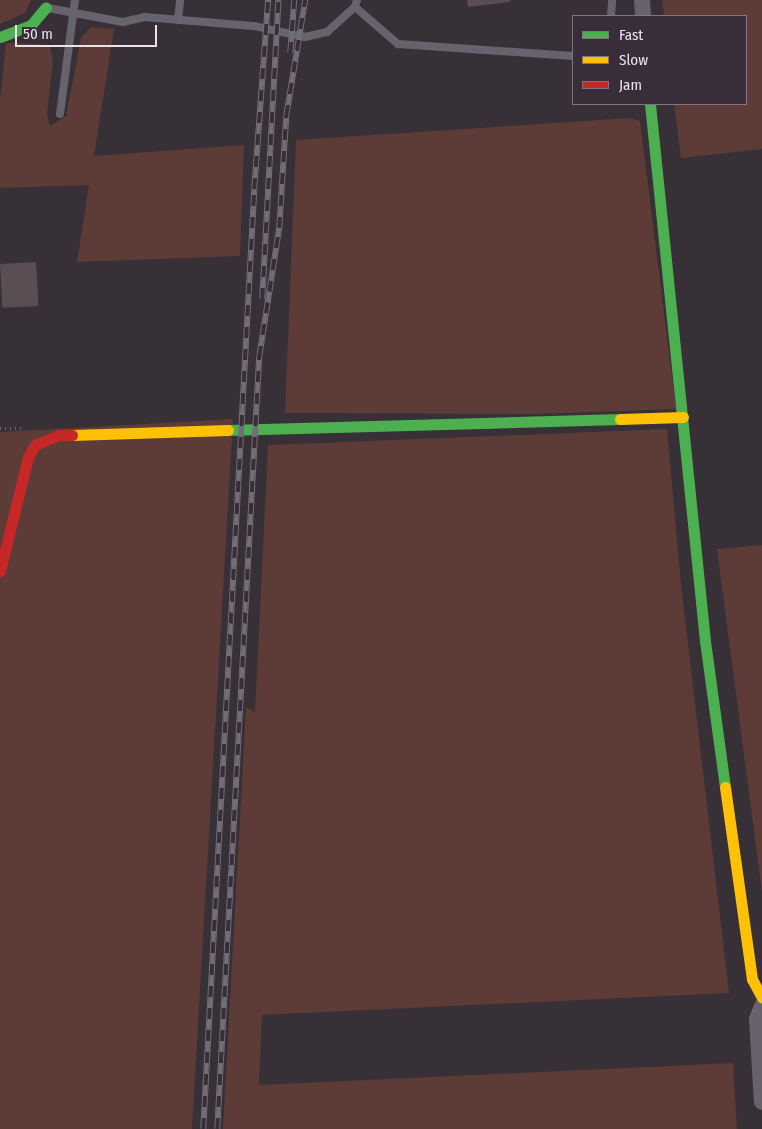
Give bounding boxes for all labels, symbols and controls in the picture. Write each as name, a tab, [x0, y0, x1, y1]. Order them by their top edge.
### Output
scale bar	[18, 15, 160, 47]
legend	[572, 15, 747, 105]
text: 50 m	[23, 25, 53, 43]
text: Fast	[619, 26, 643, 44]
text: Slow	[619, 51, 648, 69]
text: Jam	[619, 76, 642, 94]

